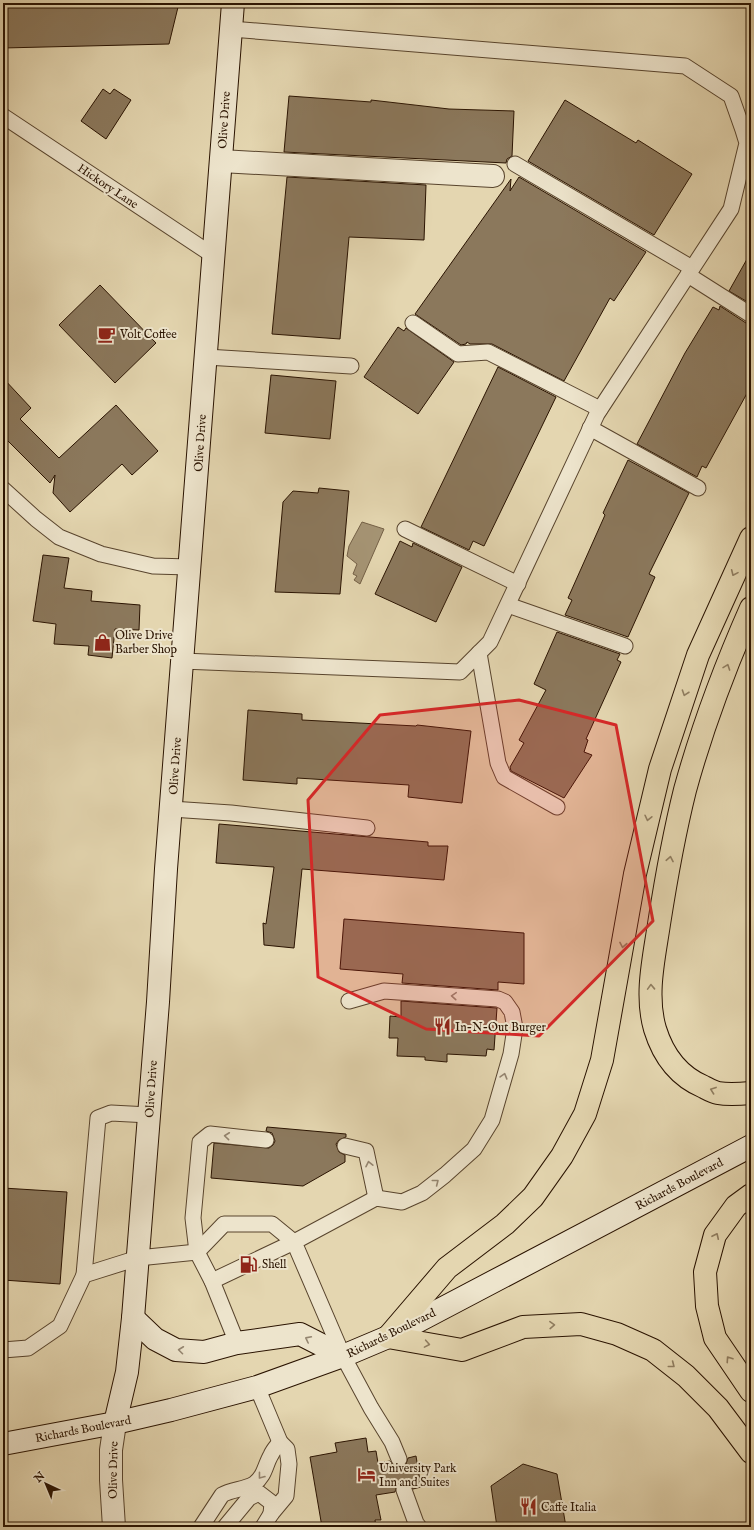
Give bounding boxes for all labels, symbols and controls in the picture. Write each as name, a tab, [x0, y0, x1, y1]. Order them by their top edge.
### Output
street label: Olive Drive	[215, 90, 234, 149]
street label: Hickory Lane	[75, 161, 141, 212]
cafe icon: Volt Coffee	[97, 324, 117, 344]
place label: Volt Coffee	[119, 327, 177, 342]
street label: Olive Drive	[191, 413, 210, 472]
one-way arrow	[731, 568, 739, 576]
place label: Olive Drive Barber Shop	[115, 628, 177, 658]
shop icon: Olive Drive Barber Shop	[92, 632, 112, 652]
one-way arrow	[722, 664, 730, 671]
one-way arrow	[681, 689, 690, 696]
street label: Olive Drive	[166, 736, 185, 795]
one-way arrow	[645, 814, 653, 821]
one-way arrow	[665, 856, 673, 862]
one-way arrow	[619, 942, 627, 948]
one-way arrow	[647, 984, 655, 990]
one-way arrow	[451, 991, 457, 1000]
restaurant icon: In-N-Out Burger	[432, 1017, 452, 1037]
place label: In-N-Out Burger	[455, 1020, 547, 1035]
street label: Olive Drive	[142, 1059, 161, 1118]
one-way arrow	[499, 1073, 508, 1080]
one-way arrow	[709, 1087, 716, 1095]
one-way arrow	[224, 1132, 230, 1141]
street label: Richards Boulevard	[633, 1155, 726, 1214]
one-way arrow	[365, 1161, 373, 1167]
one-way arrow	[431, 1180, 438, 1187]
one-way arrow	[711, 1233, 719, 1241]
fuel station icon: Shell	[239, 1254, 259, 1274]
place label: Shell	[262, 1257, 287, 1272]
street label: Richards Boulevard	[344, 1305, 439, 1361]
one-way arrow	[549, 1321, 555, 1330]
one-way arrow	[305, 1336, 313, 1343]
one-way arrow	[424, 1339, 430, 1348]
one-way arrow	[178, 1346, 184, 1355]
one-way arrow	[726, 1356, 734, 1363]
one-way arrow	[668, 1360, 675, 1367]
street label: Richards Boulevard	[34, 1413, 133, 1446]
street label: Olive Drive	[105, 1441, 122, 1499]
place label: University Park Inn and Suites	[379, 1461, 457, 1490]
north arrow	[26, 1464, 66, 1504]
hotel icon: University Park Inn and Suites	[356, 1465, 376, 1485]
text: N	[31, 1469, 48, 1487]
one-way arrow	[259, 1471, 266, 1478]
restaurant icon: Caffe Italia	[518, 1497, 538, 1517]
place label: Caffe Italia	[541, 1500, 597, 1515]

